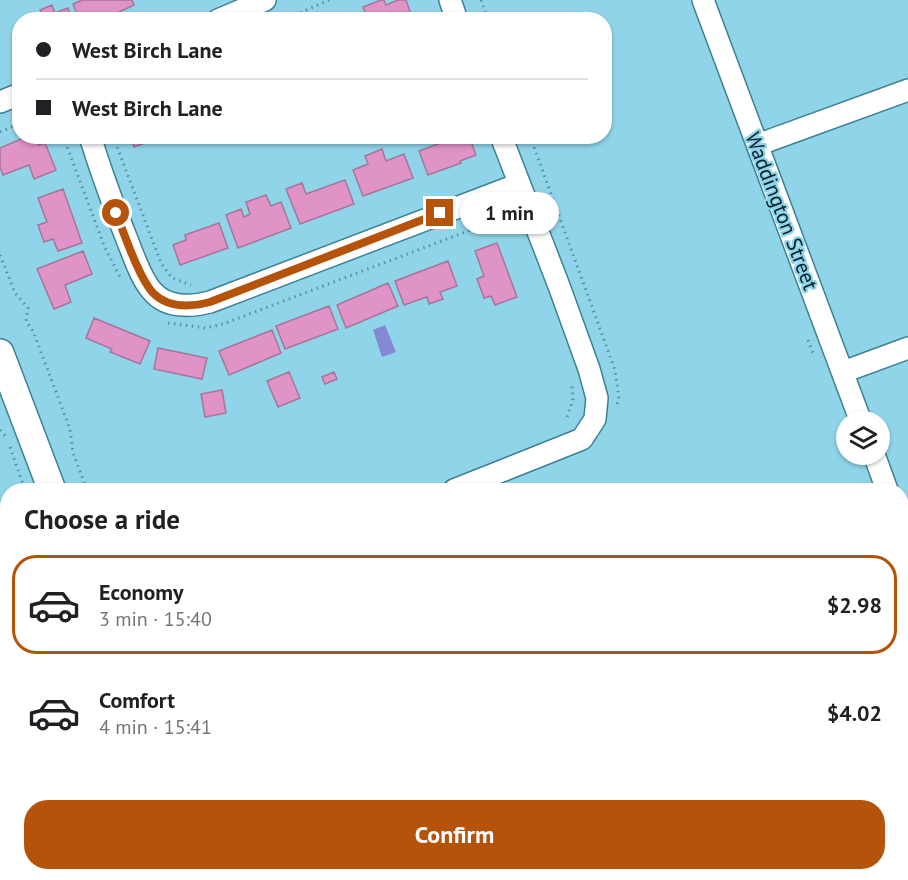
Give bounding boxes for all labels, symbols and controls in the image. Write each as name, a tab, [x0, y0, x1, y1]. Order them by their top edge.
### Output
text: West Birch Lane	[72, 36, 223, 64]
text: West Birch Lane	[72, 94, 223, 122]
street label: Waddington Street	[740, 128, 824, 294]
callout: 1 min	[461, 192, 560, 234]
route start	[102, 199, 129, 226]
route end	[426, 199, 453, 226]
text: 1 min	[485, 200, 534, 226]
map controls	[836, 411, 890, 465]
button: layers	[836, 411, 890, 465]
text: Choose a ride	[24, 502, 180, 536]
icon: car	[27, 578, 81, 632]
text: Economy	[99, 578, 183, 606]
text: $2.98	[827, 591, 882, 619]
text: 3 min · 15:40	[99, 606, 212, 632]
icon: car	[27, 686, 81, 740]
text: Comfort	[99, 686, 175, 714]
text: $4.02	[827, 699, 882, 727]
text: 4 min · 15:41	[99, 714, 212, 740]
button: Confirm	[24, 800, 885, 869]

